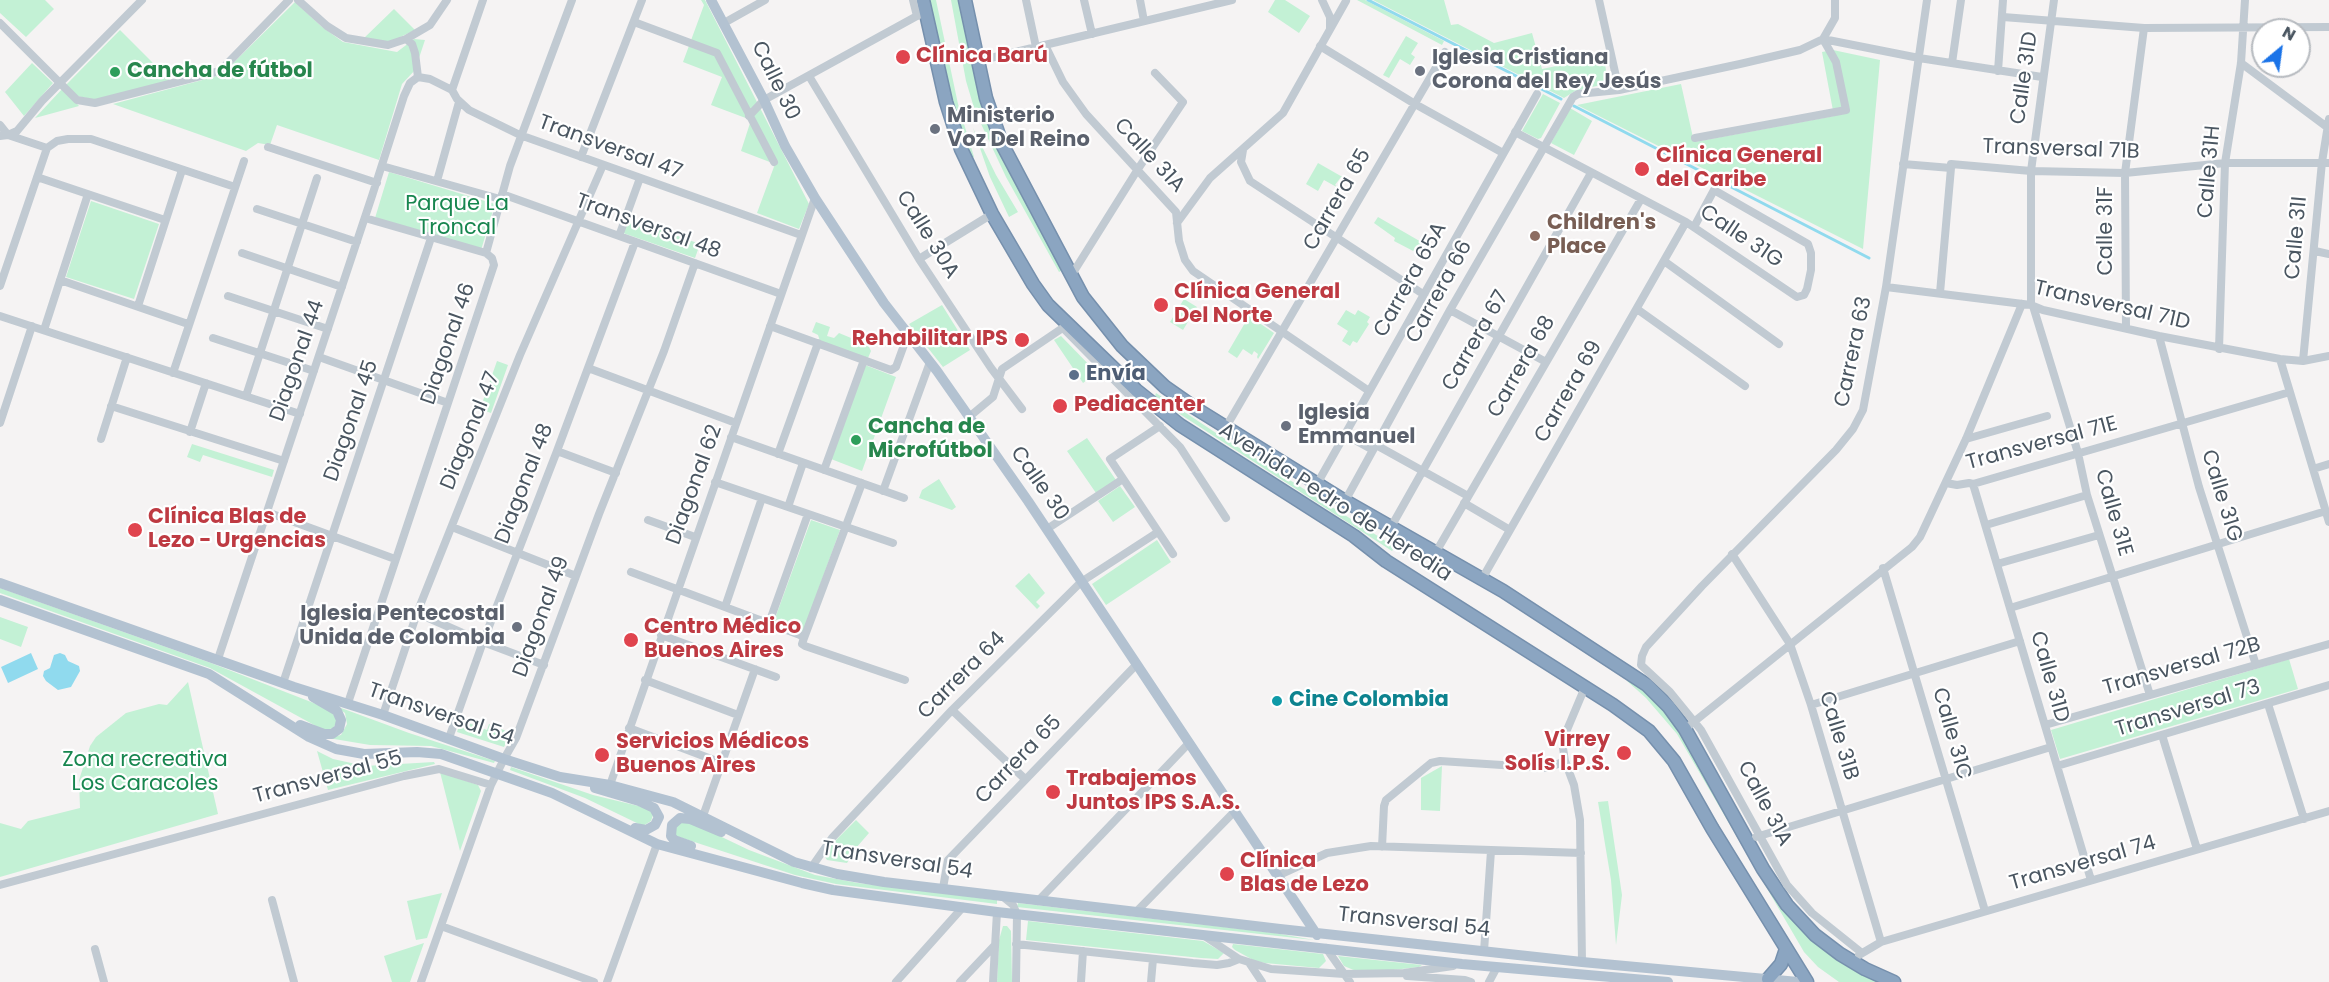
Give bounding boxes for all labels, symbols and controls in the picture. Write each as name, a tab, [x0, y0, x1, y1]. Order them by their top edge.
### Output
north arrow	[2251, 18, 2311, 78]
text: N	[2278, 21, 2300, 47]
street label: Calle 31D	[2006, 30, 2044, 126]
street label: Calle 30	[745, 37, 805, 125]
place label: Clínica Barú	[916, 44, 1048, 70]
place label: Iglesia Cristiana Corona del Rey Jesús	[1432, 46, 1661, 96]
marker: Clínica Barú	[894, 48, 912, 66]
place label: Cancha de fútbol	[127, 59, 313, 85]
marker: Iglesia Cristiana Corona del Rey Jesús	[1413, 64, 1427, 78]
marker: Cancha de fútbol	[108, 65, 122, 79]
place label: Ministerio Voz Del Reino	[947, 104, 1090, 154]
street label: Transversal 47	[535, 110, 685, 186]
street label: Calle 31A	[1108, 114, 1190, 198]
marker: Ministerio Voz Del Reino	[928, 122, 942, 136]
street label: Calle 31H	[2193, 125, 2227, 219]
street label: Transversal 71B	[1982, 135, 2140, 165]
place label: Clínica General del Caribe	[1656, 144, 1822, 194]
street label: Carrera 65	[1299, 145, 1377, 255]
marker: Clínica General del Caribe	[1633, 160, 1651, 178]
street label: Calle 30A	[890, 186, 964, 284]
street label: Calle 31F	[2094, 186, 2120, 276]
street label: Transversal 48	[572, 189, 724, 265]
park label: Parque La Troncal	[405, 192, 509, 242]
street label: Calle 31I	[2281, 195, 2313, 281]
street label: Calle 31G	[1695, 200, 1787, 274]
place label: Children's Place	[1547, 211, 1656, 261]
street label: Carrera 65A	[1369, 218, 1453, 342]
marker: Children's Place	[1528, 229, 1542, 243]
street label: Carrera 66	[1401, 236, 1479, 348]
street label: Transversal 71D	[2032, 276, 2192, 336]
street label: Diagonal 46	[416, 280, 482, 408]
place label: Clínica General Del Norte	[1174, 280, 1340, 330]
street label: Carrera 67	[1437, 286, 1515, 396]
street label: Carrera 63	[1830, 294, 1878, 410]
marker: Clínica General Del Norte	[1152, 296, 1170, 314]
street label: Diagonal 44	[265, 297, 331, 425]
street label: Carrera 68	[1483, 312, 1561, 422]
place label: Rehabilitar IPS	[852, 327, 1008, 353]
marker: Rehabilitar IPS	[1013, 331, 1031, 349]
street label: Carrera 69	[1530, 337, 1608, 447]
street label: Diagonal 45	[319, 357, 385, 485]
place label: Envía	[1086, 362, 1146, 388]
street label: Diagonal 47	[436, 368, 506, 494]
marker: Envía	[1067, 368, 1081, 382]
place label: Pediacenter	[1074, 393, 1205, 419]
marker: Pediacenter	[1051, 397, 1069, 415]
place label: Iglesia Emmanuel	[1298, 401, 1416, 451]
street label: Transversal 71E	[1964, 412, 2120, 476]
place label: Cancha de Microfútbol	[868, 415, 993, 465]
street label: Avenida Pedro de Heredia	[1214, 418, 1456, 588]
marker: Iglesia Emmanuel	[1279, 419, 1293, 433]
street label: Diagonal 48	[491, 420, 559, 548]
street label: Diagonal 62	[662, 422, 728, 548]
marker: Cancha de Microfútbol	[849, 433, 863, 447]
street label: Calle 30	[1004, 442, 1074, 526]
street label: Calle 31G	[2195, 447, 2247, 545]
street label: Calle 31E	[2089, 467, 2137, 559]
place label: Clínica Blas de Lezo - Urgencias	[148, 505, 326, 555]
marker: Clínica Blas de Lezo - Urgencias	[126, 521, 144, 539]
street label: Diagonal 49	[508, 553, 576, 681]
place label: Iglesia Pentecostal Unida de Colombia	[299, 602, 505, 652]
place label: Centro Médico Buenos Aires	[644, 615, 801, 665]
marker: Iglesia Pentecostal Unida de Colombia	[510, 620, 524, 634]
street label: Carrera 64	[913, 627, 1011, 725]
street label: Calle 31D	[2024, 629, 2074, 725]
marker: Centro Médico Buenos Aires	[622, 631, 640, 649]
street label: Transversal 72B	[2100, 632, 2264, 702]
street label: Transversal 73	[2113, 675, 2263, 743]
street label: Transversal 54	[365, 678, 517, 752]
street label: Calle 31C	[1926, 685, 1976, 783]
place label: Cine Colombia	[1289, 688, 1449, 714]
street label: Calle 31B	[1813, 689, 1863, 783]
marker: Cine Colombia	[1270, 694, 1284, 708]
street label: Carrera 65	[971, 711, 1067, 809]
place label: Virrey Solís I.P.S.	[1505, 728, 1610, 778]
place label: Servicios Médicos Buenos Aires	[616, 730, 809, 780]
marker: Virrey Solís I.P.S.	[1615, 744, 1633, 762]
street label: Transversal 55	[251, 746, 405, 810]
marker: Servicios Médicos Buenos Aires	[593, 746, 611, 764]
park label: Zona recreativa Los Caracoles	[62, 748, 228, 798]
street label: Calle 31A	[1731, 757, 1797, 851]
place label: Trabajemos Juntos IPS S.A.S.	[1066, 767, 1240, 817]
marker: Trabajemos Juntos IPS S.A.S.	[1044, 783, 1062, 801]
street label: Transversal 74	[2007, 831, 2159, 897]
street label: Transversal 54	[820, 837, 974, 885]
place label: Clínica Blas de Lezo	[1240, 849, 1369, 899]
marker: Clínica Blas de Lezo	[1218, 865, 1236, 883]
street label: Transversal 54	[1337, 902, 1491, 944]

